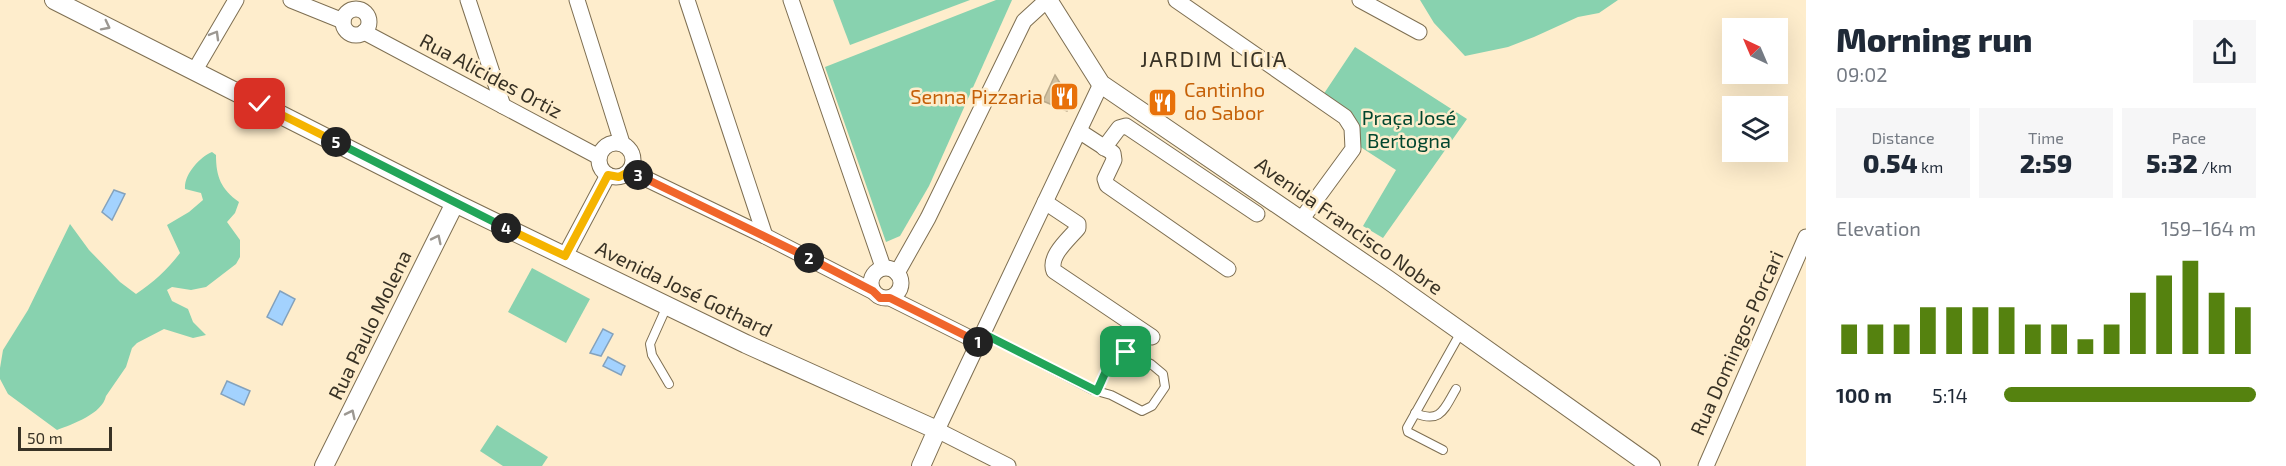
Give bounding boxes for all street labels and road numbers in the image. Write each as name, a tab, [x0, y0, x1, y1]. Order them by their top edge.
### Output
street label: Rua Alicides Ortiz	[416, 27, 567, 123]
street label: Avenida Francisco Nobre	[1251, 151, 1448, 299]
street label: Avenida José Gothard	[592, 235, 777, 341]
street label: Rua Paulo Molena	[323, 246, 416, 403]
street label: Rua Domingos Porcari	[1685, 247, 1788, 439]

